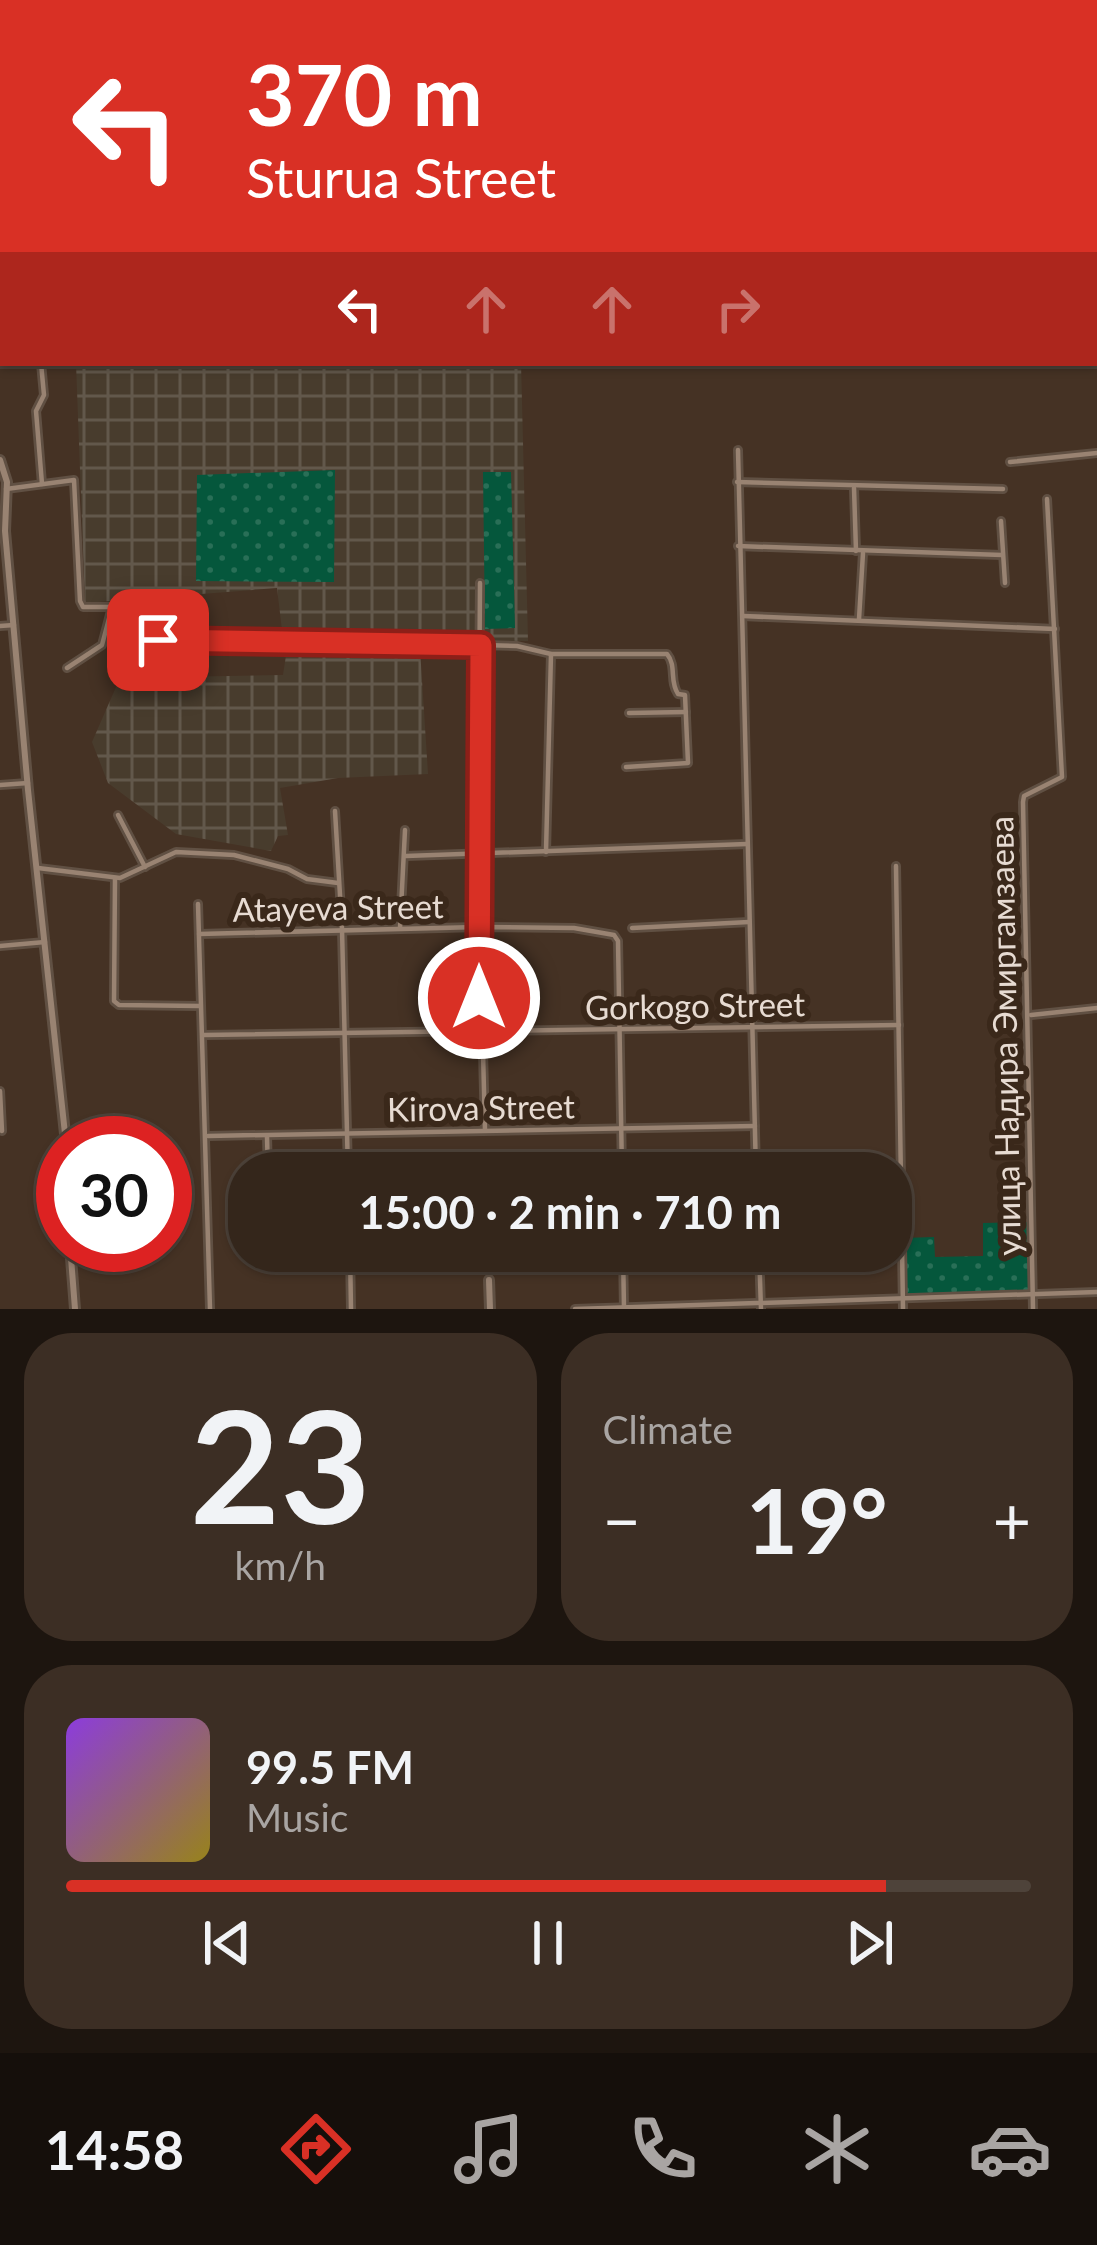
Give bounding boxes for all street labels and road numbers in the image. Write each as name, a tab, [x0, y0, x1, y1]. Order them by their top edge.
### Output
street label: улица Надира Эмиргамзаева	[980, 816, 1028, 1256]
street label: Atayeva Street	[232, 885, 444, 929]
street label: Gorkogo Street	[585, 983, 806, 1027]
street label: Kirova Street	[387, 1085, 575, 1129]

